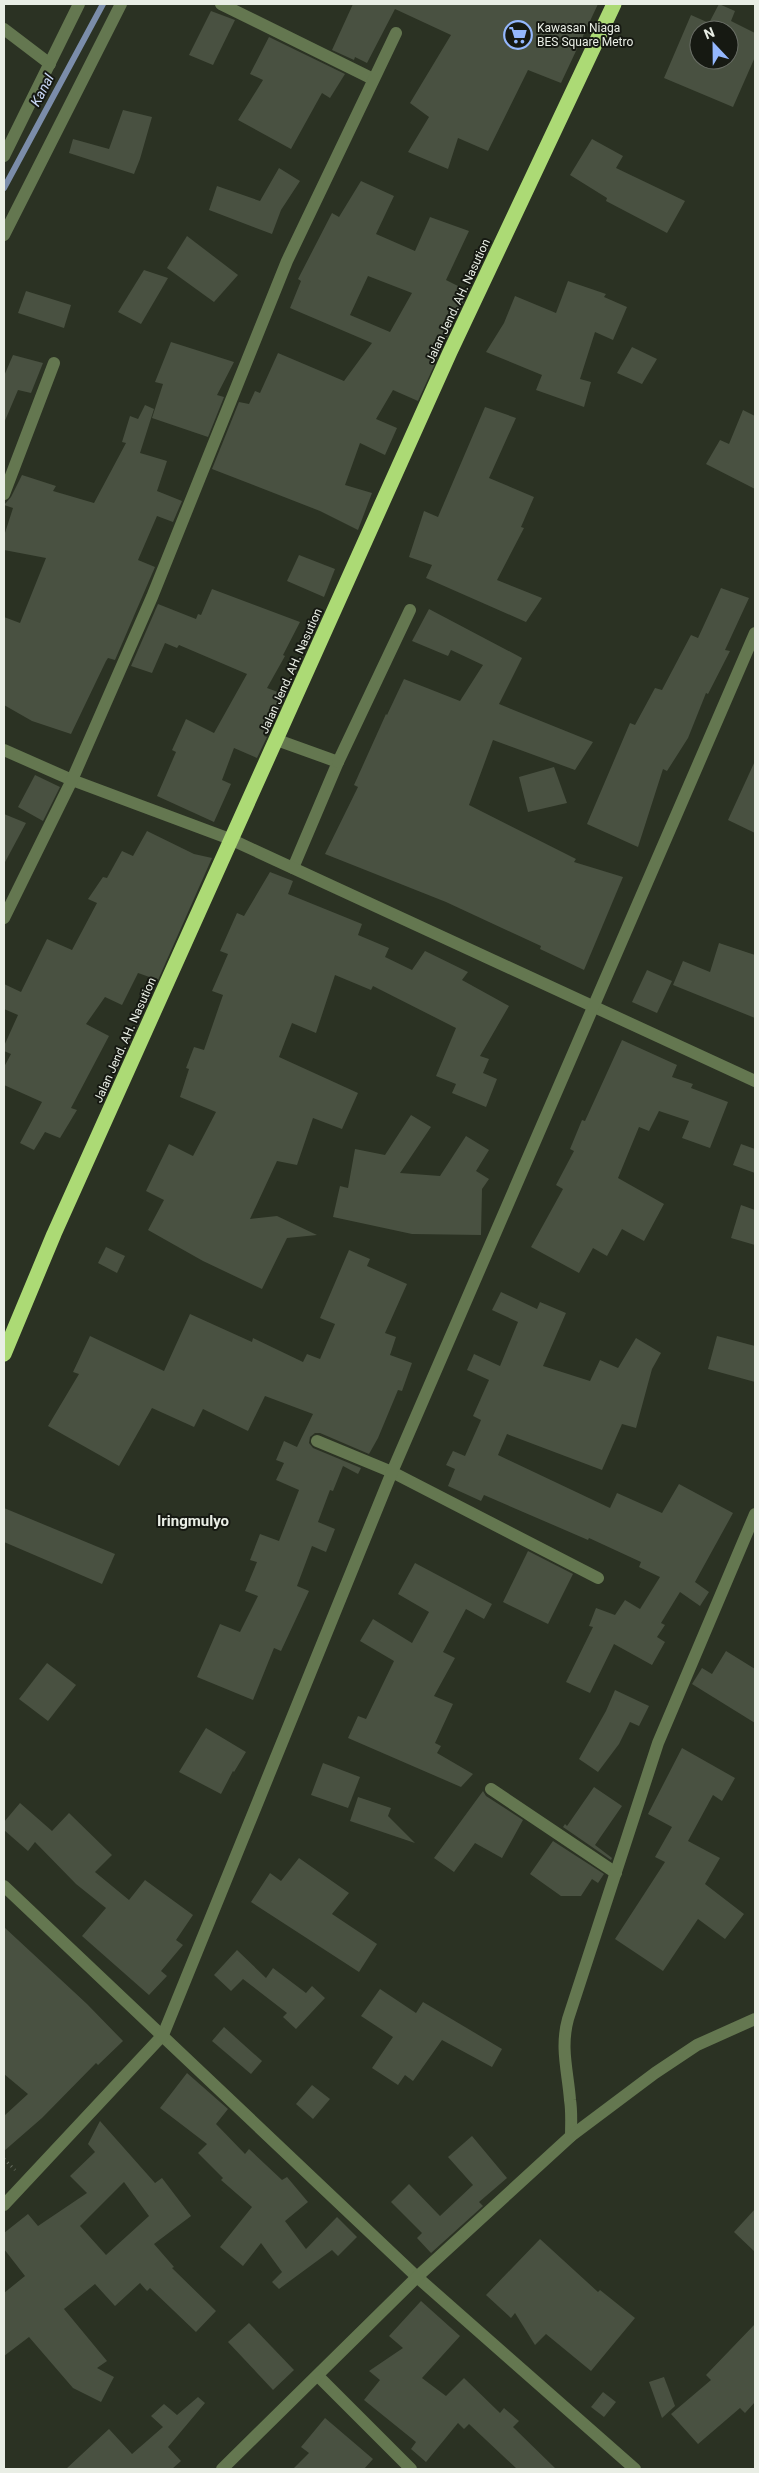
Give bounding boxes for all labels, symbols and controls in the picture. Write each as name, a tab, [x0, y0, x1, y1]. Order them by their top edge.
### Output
supermarket icon: Kawasan Niaga BES Square Metro	[503, 20, 533, 50]
north arrow	[689, 20, 739, 70]
place label: Kawasan Niaga BES Square Metro	[537, 21, 633, 49]
text: N	[702, 24, 717, 42]
water label: Kanal	[27, 71, 57, 109]
street label: Jalan Jend. AH. Nasution	[423, 237, 493, 365]
street label: Jalan Jend. AH. Nasution	[257, 606, 325, 736]
street label: Jalan Jend. AH. Nasution	[91, 975, 159, 1105]
district label: Iringmulyo	[157, 1512, 229, 1530]

